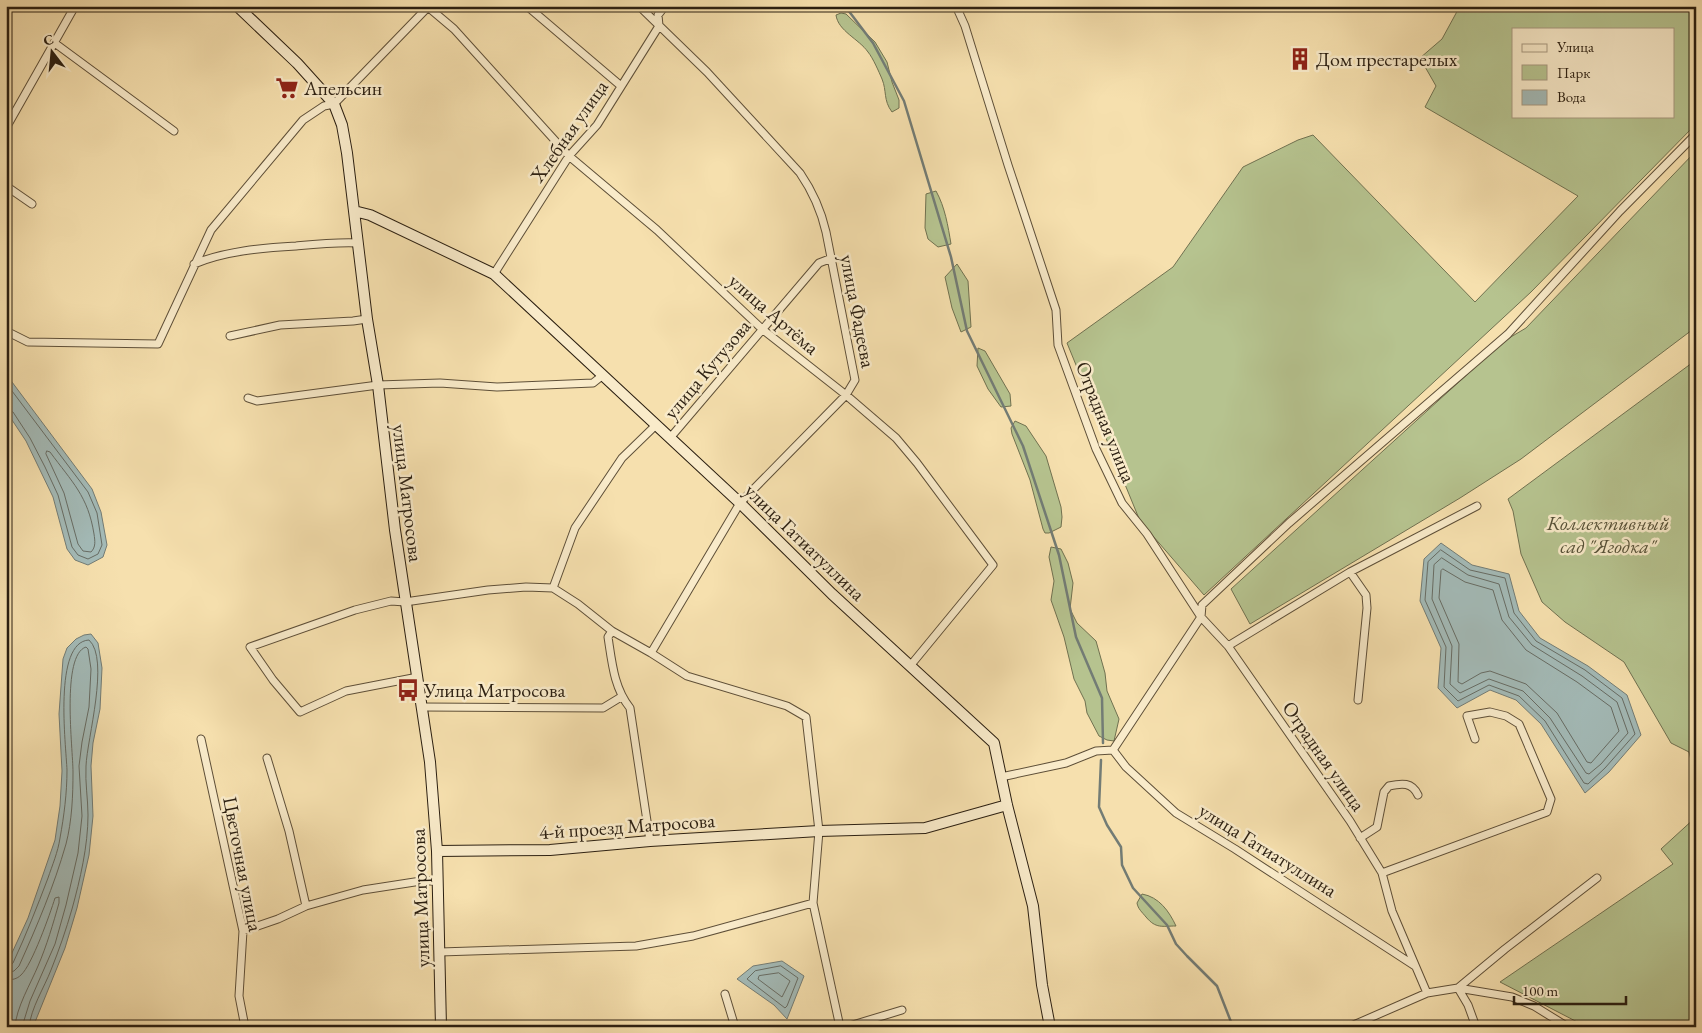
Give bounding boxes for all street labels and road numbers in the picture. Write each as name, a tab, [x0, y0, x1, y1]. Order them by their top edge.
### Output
street label: Хлебная улица	[524, 75, 614, 188]
street label: улица Фадеева	[834, 252, 882, 370]
street label: улица Артёма	[723, 268, 825, 360]
street label: улица Кутузова	[658, 314, 756, 424]
street label: Отрадная улица	[1070, 358, 1142, 486]
street label: улица Матросова	[387, 422, 429, 564]
street label: улица Гатиатуллина	[739, 478, 871, 606]
street label: Отрадная улица	[1276, 696, 1372, 816]
street label: Цветочная улица	[217, 794, 269, 934]
street label: улица Гатиатуллина	[1194, 797, 1342, 903]
street label: 4-й проезд Матросова	[538, 807, 716, 845]
street label: улица Матросова	[405, 828, 435, 968]

